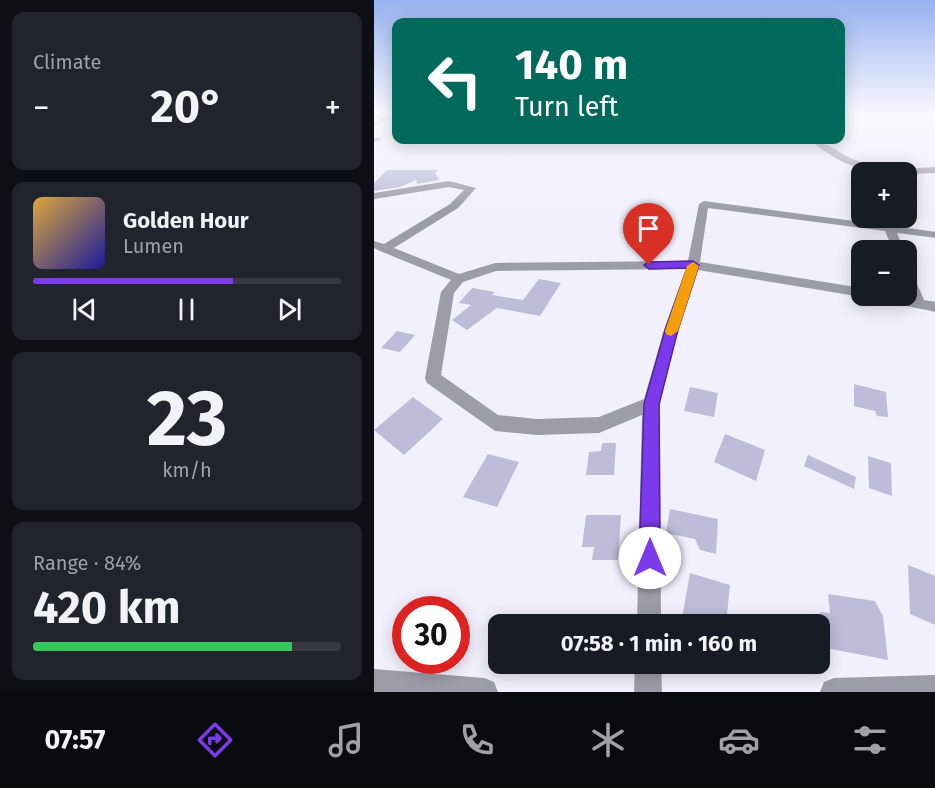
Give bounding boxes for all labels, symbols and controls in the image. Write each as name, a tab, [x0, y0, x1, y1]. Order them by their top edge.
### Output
text: 140 m	[515, 40, 628, 90]
icon: left	[416, 42, 494, 120]
text: Climate	[33, 50, 101, 74]
text: 20°	[150, 80, 224, 134]
text: −	[33, 88, 50, 128]
text: +	[325, 88, 341, 128]
text: Turn left	[515, 91, 618, 123]
map controls	[851, 162, 917, 306]
button: +	[851, 162, 917, 228]
pin	[623, 203, 674, 265]
text: Golden Hour	[123, 207, 249, 234]
icon: arrive	[632, 212, 665, 245]
text: Lumen	[123, 234, 184, 258]
button: −	[851, 240, 917, 306]
icon: previous	[68, 293, 101, 326]
icon: pause	[170, 293, 203, 326]
icon: next	[273, 293, 306, 326]
text: 23	[147, 372, 227, 466]
text: km/h	[162, 458, 212, 482]
position arrow	[618, 526, 682, 590]
text: Range · 84%	[33, 551, 141, 575]
text: 420 km	[33, 581, 181, 635]
speed limit sign: 30	[392, 596, 470, 674]
text: 07:58 · 1 min · 160 m	[561, 630, 757, 657]
icon: directions	[194, 719, 236, 761]
icon: music	[325, 719, 367, 761]
icon: phone	[456, 719, 498, 761]
icon: climate	[587, 719, 629, 761]
icon: car	[718, 719, 760, 761]
icon: filters	[849, 719, 891, 761]
text: 07:57	[44, 724, 105, 756]

